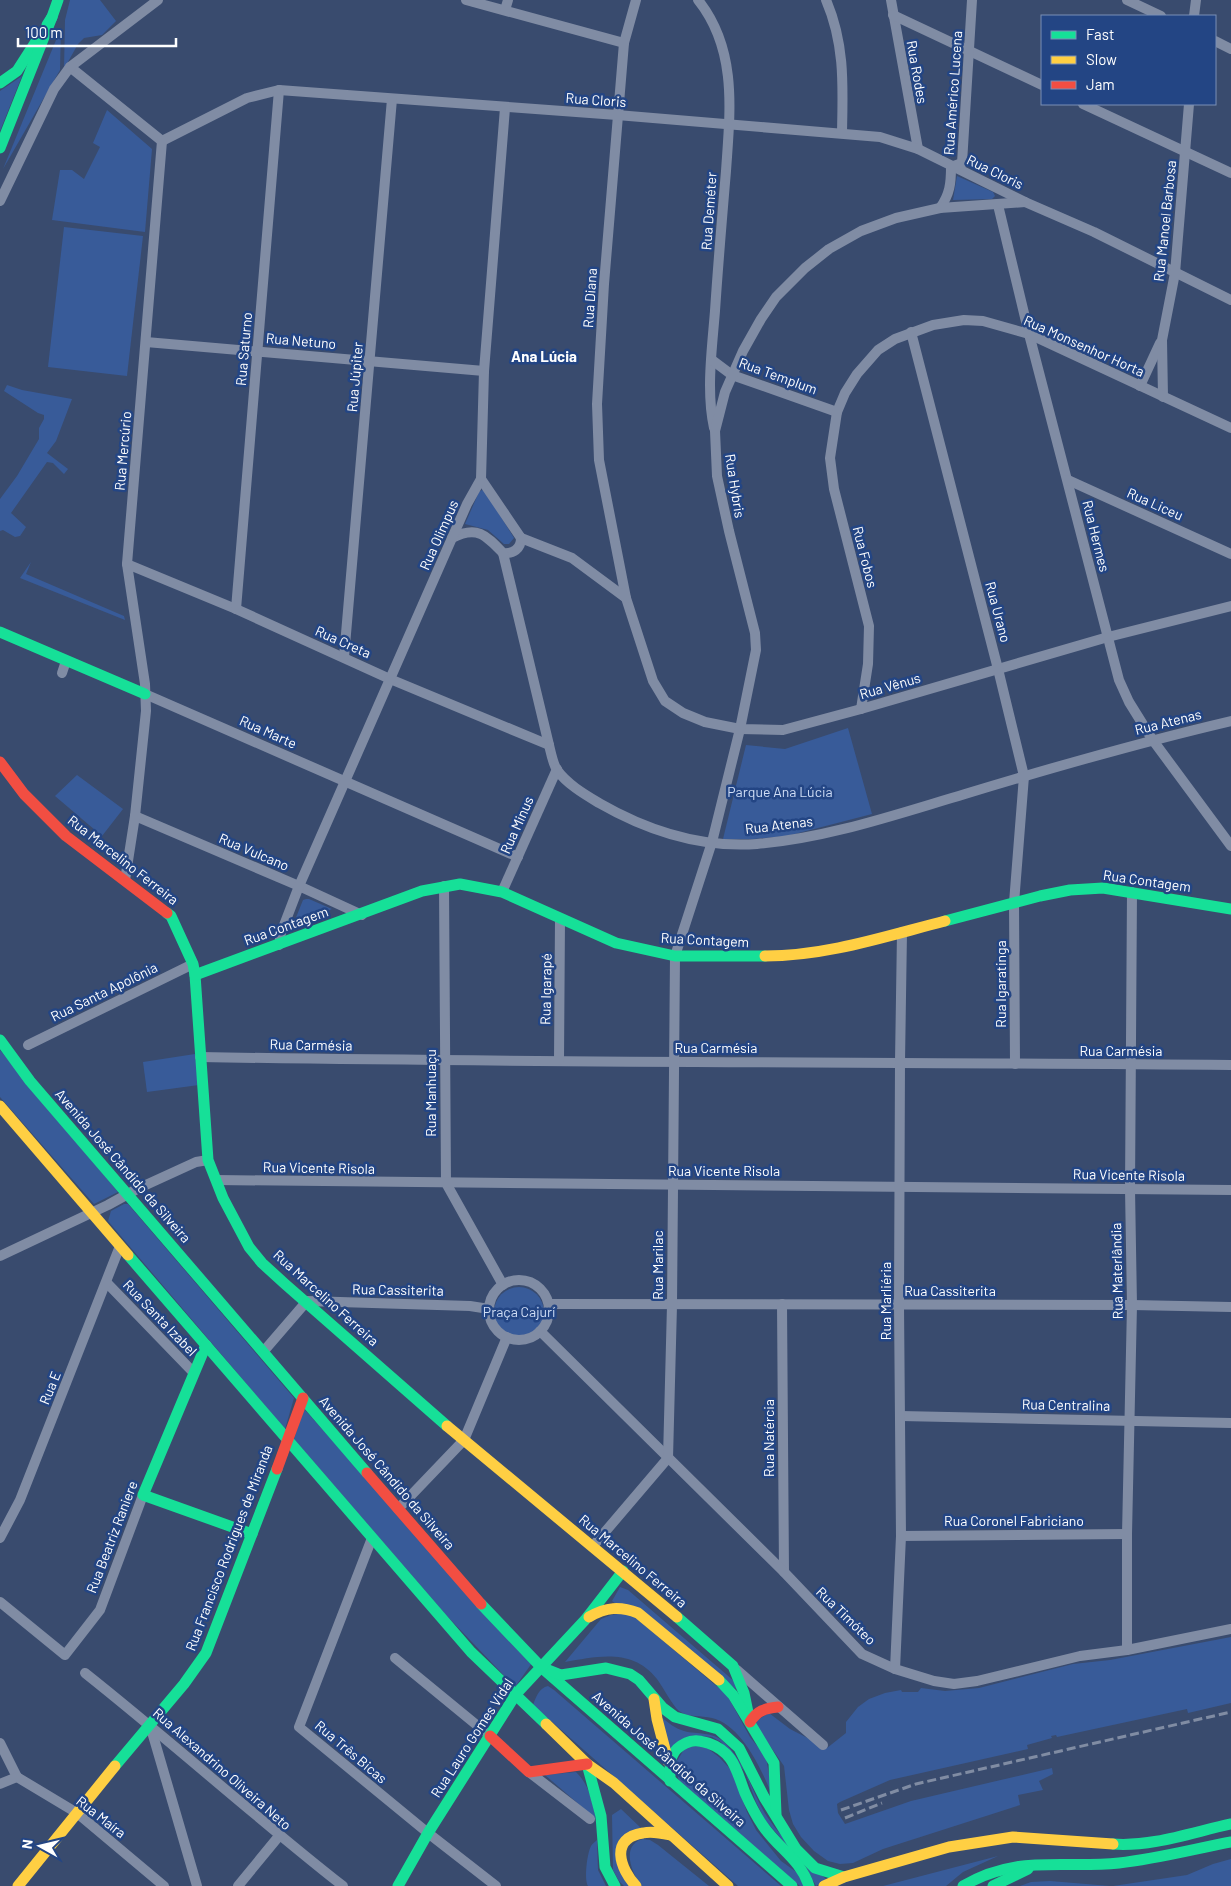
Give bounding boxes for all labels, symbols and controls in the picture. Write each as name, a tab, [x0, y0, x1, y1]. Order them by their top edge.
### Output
scale bar	[18, 15, 175, 47]
legend	[1041, 15, 1216, 105]
text: 100 m	[25, 23, 63, 41]
text: Fast	[1086, 25, 1114, 43]
street label: Rua Américo Lucena	[940, 30, 965, 156]
street label: Rua Rodes	[904, 39, 931, 105]
text: Slow	[1086, 50, 1117, 68]
text: Jam	[1086, 75, 1115, 93]
street label: Rua Cloris	[565, 89, 627, 110]
street label: Rua Cloris	[964, 151, 1026, 193]
street label: Rua Manoel Barbosa	[1150, 160, 1179, 282]
street label: Rua Deméter	[697, 171, 720, 251]
street label: Rua Diana	[579, 267, 600, 329]
street label: Rua Saturno	[232, 311, 255, 387]
street label: Rua Monsenhor Horta	[1021, 311, 1147, 380]
street label: Rua Netuno	[265, 329, 337, 352]
street label: Rua Júpiter	[343, 341, 366, 413]
district label: Ana Lúcia	[511, 347, 577, 365]
street label: Rua Templum	[737, 354, 820, 398]
street label: Rua Mercúrio	[111, 411, 134, 491]
street label: Rua Hybris	[722, 453, 749, 519]
street label: Rua Liceu	[1124, 484, 1186, 523]
street label: Rua Olimpus	[416, 497, 462, 573]
street label: Rua Hermes	[1079, 498, 1114, 574]
street label: Rua Fobos	[850, 524, 881, 590]
street label: Rua Urano	[982, 580, 1015, 644]
street label: Rua Creta	[313, 622, 374, 661]
street label: Rua Vênus	[857, 669, 923, 702]
street label: Rua Atenas	[1133, 705, 1203, 738]
street label: Rua Marte	[237, 711, 299, 752]
park label: Parque Ana Lúcia	[727, 783, 833, 800]
street label: Rua Minus	[496, 793, 537, 856]
street label: Rua Marcelino Ferreira	[65, 811, 182, 908]
street label: Rua Atenas	[744, 812, 814, 837]
street label: Rua Vulcano	[217, 829, 292, 874]
street label: Rua Contagem	[1102, 866, 1192, 895]
street label: Rua Contagem	[241, 902, 330, 949]
street label: Rua Contagem	[660, 929, 750, 950]
street label: Rua Igaratinga	[992, 940, 1009, 1028]
street label: Rua Igarapé	[536, 953, 555, 1025]
street label: Rua Santa Apolônia	[48, 958, 160, 1025]
street label: Rua Carmésia	[269, 1035, 353, 1054]
street label: Rua Carmésia	[675, 1039, 757, 1056]
street label: Rua Carmésia	[1080, 1042, 1162, 1059]
street label: Rua Manhuaçu	[422, 1049, 439, 1137]
street label: Avenida José Cândido da Silveira	[52, 1085, 195, 1246]
street label: Rua Vicente Risola	[263, 1158, 375, 1177]
street label: Rua Vicente Risola	[668, 1162, 780, 1179]
street label: Rua Vicente Risola	[1073, 1165, 1185, 1184]
street label: Rua Materlândia	[1107, 1222, 1126, 1320]
street label: Rua Marilac	[649, 1230, 666, 1300]
street label: Rua Marcelino Ferreira	[270, 1246, 382, 1349]
street label: Rua Marliéria	[877, 1262, 894, 1340]
street label: Rua Santa Izabel	[120, 1276, 201, 1359]
street label: Rua Cassiterita	[352, 1280, 444, 1299]
street label: Rua Cassiterita	[904, 1282, 996, 1299]
park label: Praça Cajurí	[483, 1303, 555, 1320]
street label: Rua E	[35, 1369, 64, 1407]
street label: Avenida José Cândido da Silveira	[316, 1392, 459, 1553]
street label: Rua Centralina	[1022, 1395, 1110, 1414]
street label: Rua Natércia	[760, 1399, 777, 1477]
street label: Rua Francisco Rodrigues de Miranda	[181, 1443, 276, 1653]
street label: Rua Beatriz Raniere	[82, 1478, 141, 1595]
street label: Rua Marcelino Ferreira	[576, 1510, 691, 1611]
street label: Rua Coronel Fabriciano	[944, 1512, 1084, 1529]
street label: Rua Timóteo	[813, 1583, 880, 1648]
street label: Rua Lauro Gomes Vidal	[427, 1675, 516, 1800]
street label: Avenida José Cândido da Silveira	[589, 1687, 750, 1830]
street label: Rua Alexandrino Oliveira Neto	[150, 1704, 295, 1833]
street label: Rua Três Bicas	[312, 1717, 391, 1787]
street label: Rua Maíra	[73, 1792, 130, 1841]
north arrow	[15, 1821, 65, 1871]
text: N	[18, 1838, 36, 1850]

